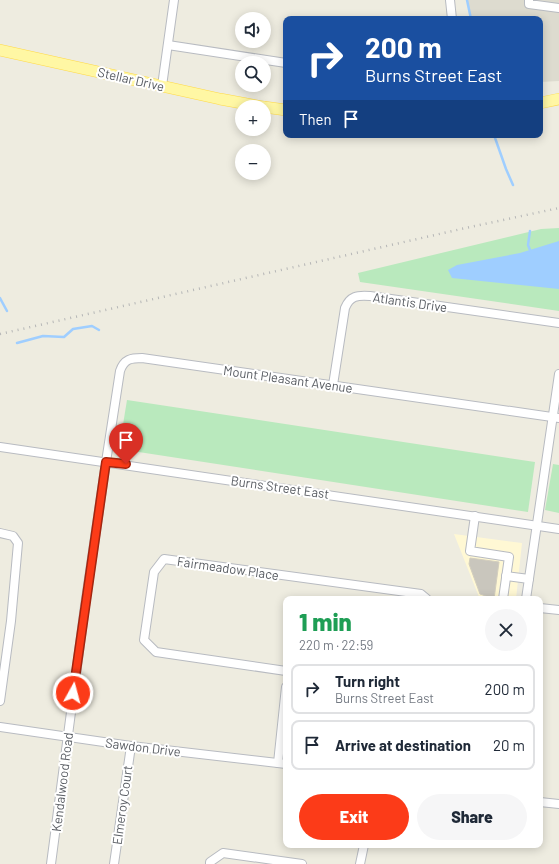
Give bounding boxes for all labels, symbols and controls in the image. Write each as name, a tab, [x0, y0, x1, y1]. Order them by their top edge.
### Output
map controls	[235, 12, 271, 180]
button: sound	[235, 12, 271, 48]
text: 200 m	[365, 30, 442, 64]
icon: right	[299, 32, 351, 84]
button: search	[235, 56, 271, 92]
street label: Stellar Drive	[96, 64, 166, 94]
text: Burns Street East	[365, 64, 502, 86]
button: +	[235, 100, 271, 136]
icon: arrive	[340, 108, 362, 130]
text: Then	[299, 110, 332, 128]
button: −	[235, 144, 271, 180]
street label: Atlantis Drive	[372, 289, 448, 315]
street label: Mount Pleasant Avenue	[222, 362, 354, 396]
pin	[109, 423, 143, 464]
icon: arrive	[115, 429, 137, 451]
street label: Burns Street East	[230, 472, 330, 502]
street label: Fairmeadow Place	[176, 553, 280, 583]
text: 1 min	[299, 607, 352, 636]
button: close	[485, 609, 527, 651]
text: 220 m · 22:59	[299, 637, 373, 653]
position arrow	[52, 672, 94, 714]
text: Turn right	[335, 672, 400, 690]
icon: right	[301, 678, 323, 700]
text: 200 m	[485, 680, 525, 698]
text: Burns Street East	[335, 690, 434, 706]
street label: Kendalwood Road	[48, 731, 76, 833]
street label: Sawdon Drive	[104, 734, 182, 760]
icon: arrive	[301, 734, 323, 756]
text: Arrive at destination	[335, 736, 471, 754]
text: 20 m	[493, 736, 525, 754]
street label: Elmeroy Court	[109, 764, 135, 846]
button: Exit	[299, 794, 409, 840]
button: Share	[417, 794, 527, 840]

